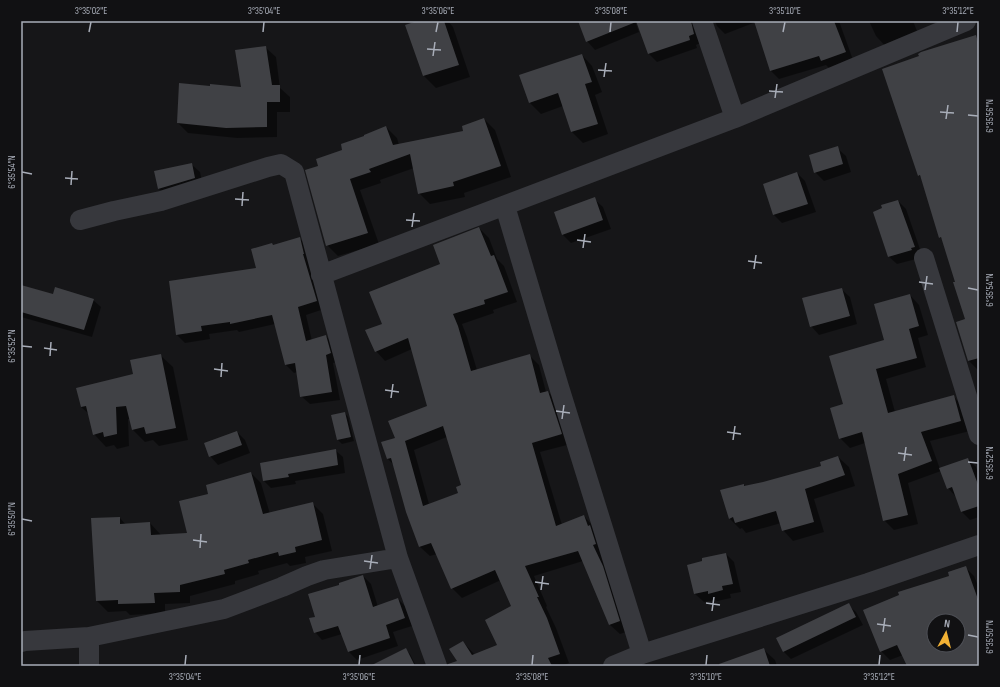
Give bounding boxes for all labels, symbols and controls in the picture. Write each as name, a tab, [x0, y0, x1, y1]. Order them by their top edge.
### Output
text: 3°35'02"E	[75, 5, 107, 17]
text: 3°35'04"E	[248, 5, 280, 17]
text: 3°35'06"E	[422, 5, 454, 17]
text: 3°35'08"E	[595, 5, 627, 17]
text: 3°35'10"E	[769, 5, 801, 17]
text: 3°35'12"E	[942, 5, 974, 17]
text: 6°35'56"N	[984, 99, 996, 133]
text: 6°35'54"N	[6, 155, 18, 189]
text: 6°35'54"N	[984, 273, 996, 307]
text: 6°35'52"N	[6, 329, 18, 363]
text: 6°35'52"N	[984, 446, 996, 480]
text: 6°35'50"N	[6, 502, 18, 536]
north arrow	[926, 613, 966, 653]
text: N	[943, 617, 951, 630]
text: 6°35'50"N	[984, 620, 996, 654]
text: 3°35'04"E	[169, 671, 201, 683]
text: 3°35'06"E	[343, 671, 375, 683]
text: 3°35'08"E	[516, 671, 548, 683]
text: 3°35'10"E	[690, 671, 722, 683]
text: 3°35'12"E	[863, 671, 895, 683]

